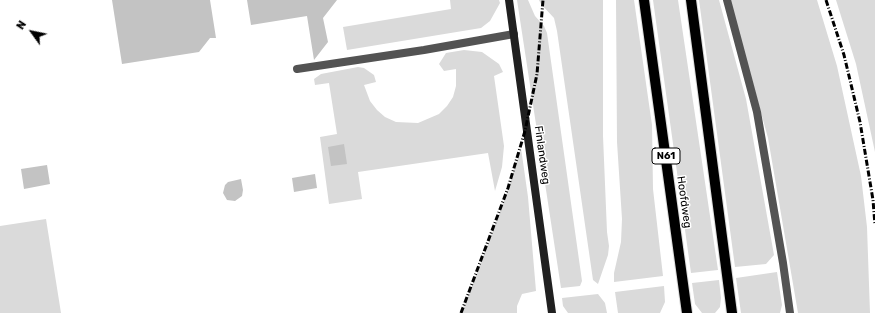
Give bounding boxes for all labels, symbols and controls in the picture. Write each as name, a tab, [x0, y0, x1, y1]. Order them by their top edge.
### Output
north arrow	[12, 12, 52, 52]
text: N	[14, 18, 29, 32]
street label: Finlandweg	[531, 125, 553, 185]
road number: N61	[652, 148, 680, 164]
street label: Hoofdweg	[674, 175, 694, 229]

